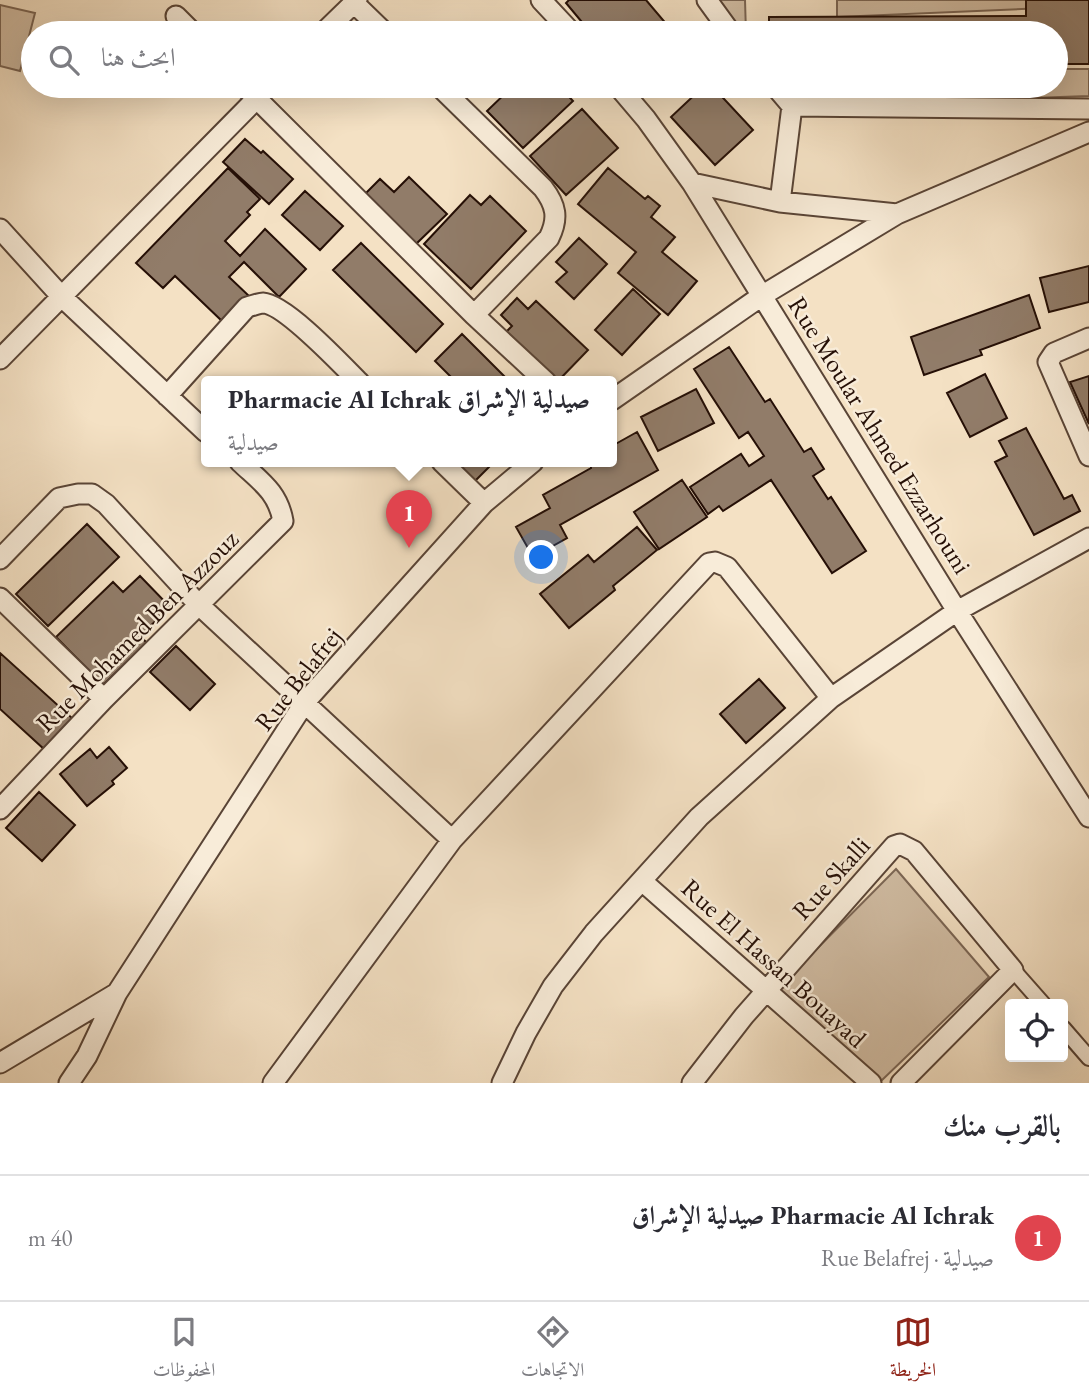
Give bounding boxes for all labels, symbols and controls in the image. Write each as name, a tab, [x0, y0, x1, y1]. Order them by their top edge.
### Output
search box	[21, 21, 1068, 98]
text: ابحث هنا	[101, 40, 176, 74]
icon: search	[45, 41, 83, 79]
street label: Rue Moular Ahmed Ezzarhouni	[781, 290, 979, 580]
popup	[201, 376, 617, 467]
text: Pharmacie Al Ichrak صيدلية الإشراق	[228, 382, 590, 416]
text: صيدلية	[228, 427, 279, 457]
pin: 1	[386, 490, 432, 548]
street label: Rue Mohamed Ben Azzouz	[28, 522, 246, 740]
your location	[524, 540, 558, 574]
street label: Rue Belafrej	[247, 620, 349, 738]
street label: Rue Skalli	[785, 829, 877, 927]
street label: Rue El Hassan Bouayad	[674, 871, 874, 1056]
map controls	[1005, 999, 1068, 1062]
button: locate	[1005, 999, 1068, 1062]
text: بالقرب منك	[943, 1106, 1061, 1145]
text: Pharmacie Al Ichrak صيدلية الإشراق	[632, 1198, 994, 1232]
text: 40 m	[28, 1223, 73, 1253]
text: 1	[1032, 1223, 1044, 1253]
text: صيدلية · Rue Belafrej	[821, 1243, 994, 1273]
tab: المحفوظات	[153, 1313, 215, 1388]
tab: الاتجاهات	[521, 1313, 584, 1388]
tab: الخريطة	[890, 1313, 936, 1388]

